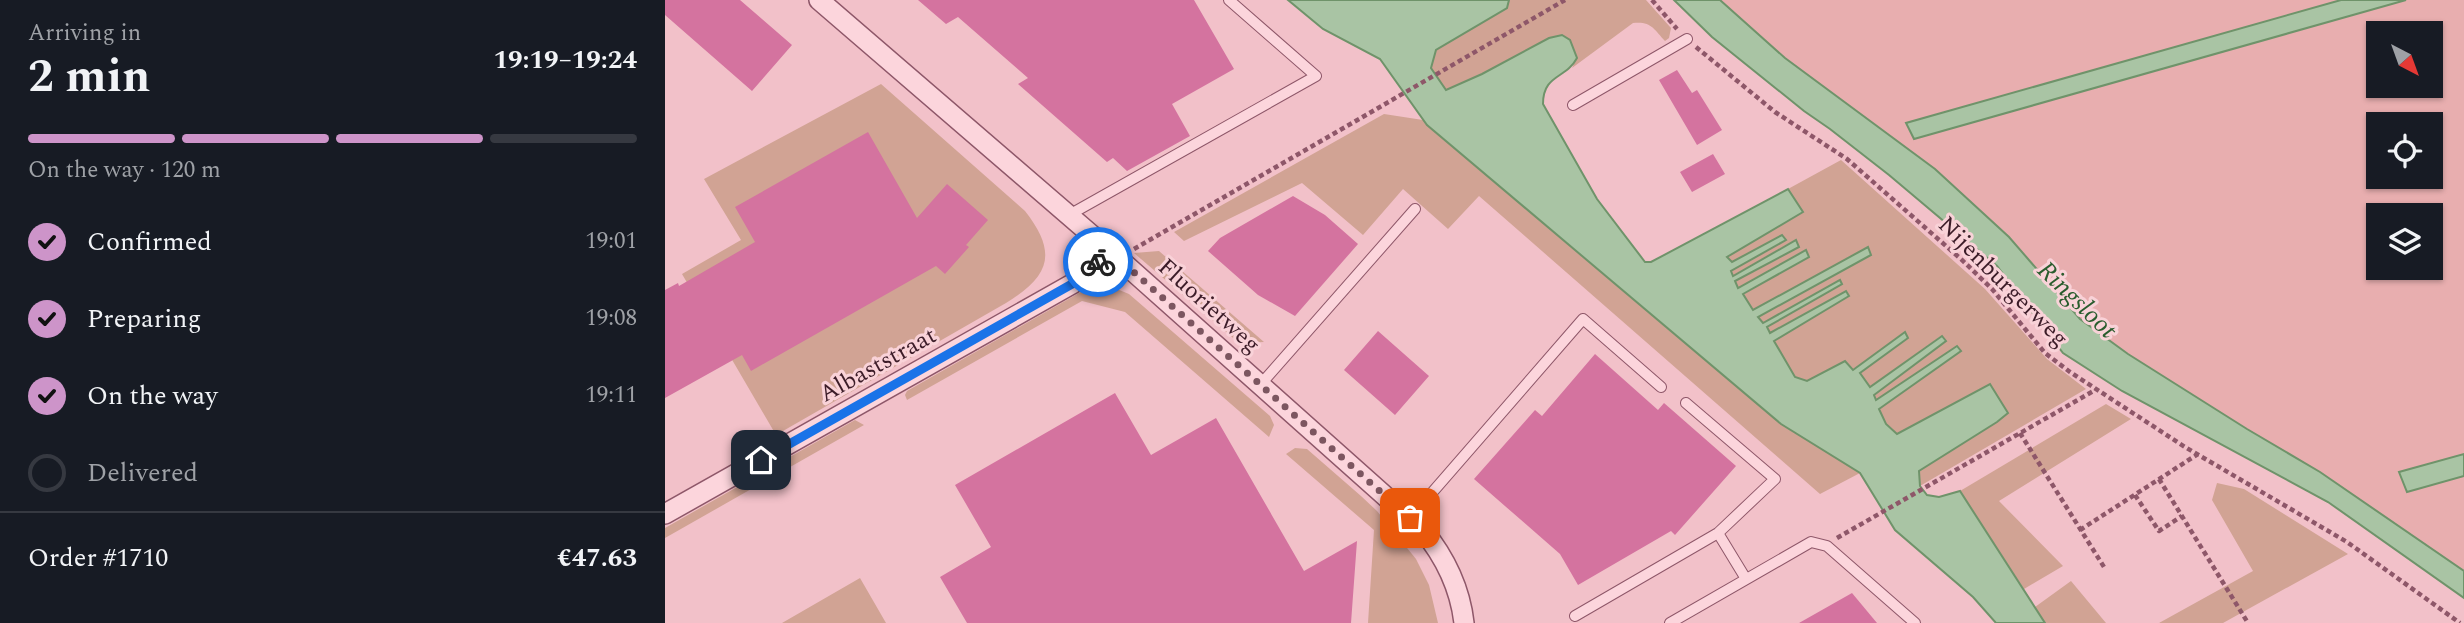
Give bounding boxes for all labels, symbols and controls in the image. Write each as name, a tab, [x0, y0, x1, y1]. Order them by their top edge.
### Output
text: Arriving in	[28, 16, 141, 51]
north arrow	[2366, 21, 2443, 98]
map controls	[2366, 21, 2443, 280]
text: 19:19–19:24	[493, 40, 637, 80]
text: 2 min	[28, 42, 150, 112]
button: locate	[2366, 112, 2443, 189]
text: On the way · 120 m	[28, 153, 221, 188]
button: layers	[2366, 203, 2443, 280]
street label: Nijenburgerweg	[1929, 208, 2077, 356]
text: Confirmed	[87, 222, 212, 262]
icon: check	[28, 223, 66, 261]
text: 19:01	[585, 224, 637, 259]
courier	[1063, 227, 1133, 297]
icon: bike	[1079, 243, 1117, 281]
street label: Fluorietweg	[1150, 250, 1268, 362]
water label: Ringsloot	[2028, 251, 2127, 349]
text: Preparing	[87, 299, 201, 339]
icon: check	[28, 300, 66, 338]
text: 19:08	[585, 301, 637, 336]
street label: Albaststraat	[813, 318, 943, 412]
text: On the way	[87, 376, 218, 416]
icon: check	[28, 377, 66, 415]
text: 19:11	[585, 378, 637, 413]
pin	[731, 430, 791, 490]
icon: home	[742, 441, 780, 479]
text: Delivered	[87, 453, 198, 493]
pin	[1380, 488, 1440, 548]
icon: bag	[1391, 499, 1429, 537]
text: Order #1710	[28, 538, 168, 578]
text: €47.63	[557, 538, 637, 578]

